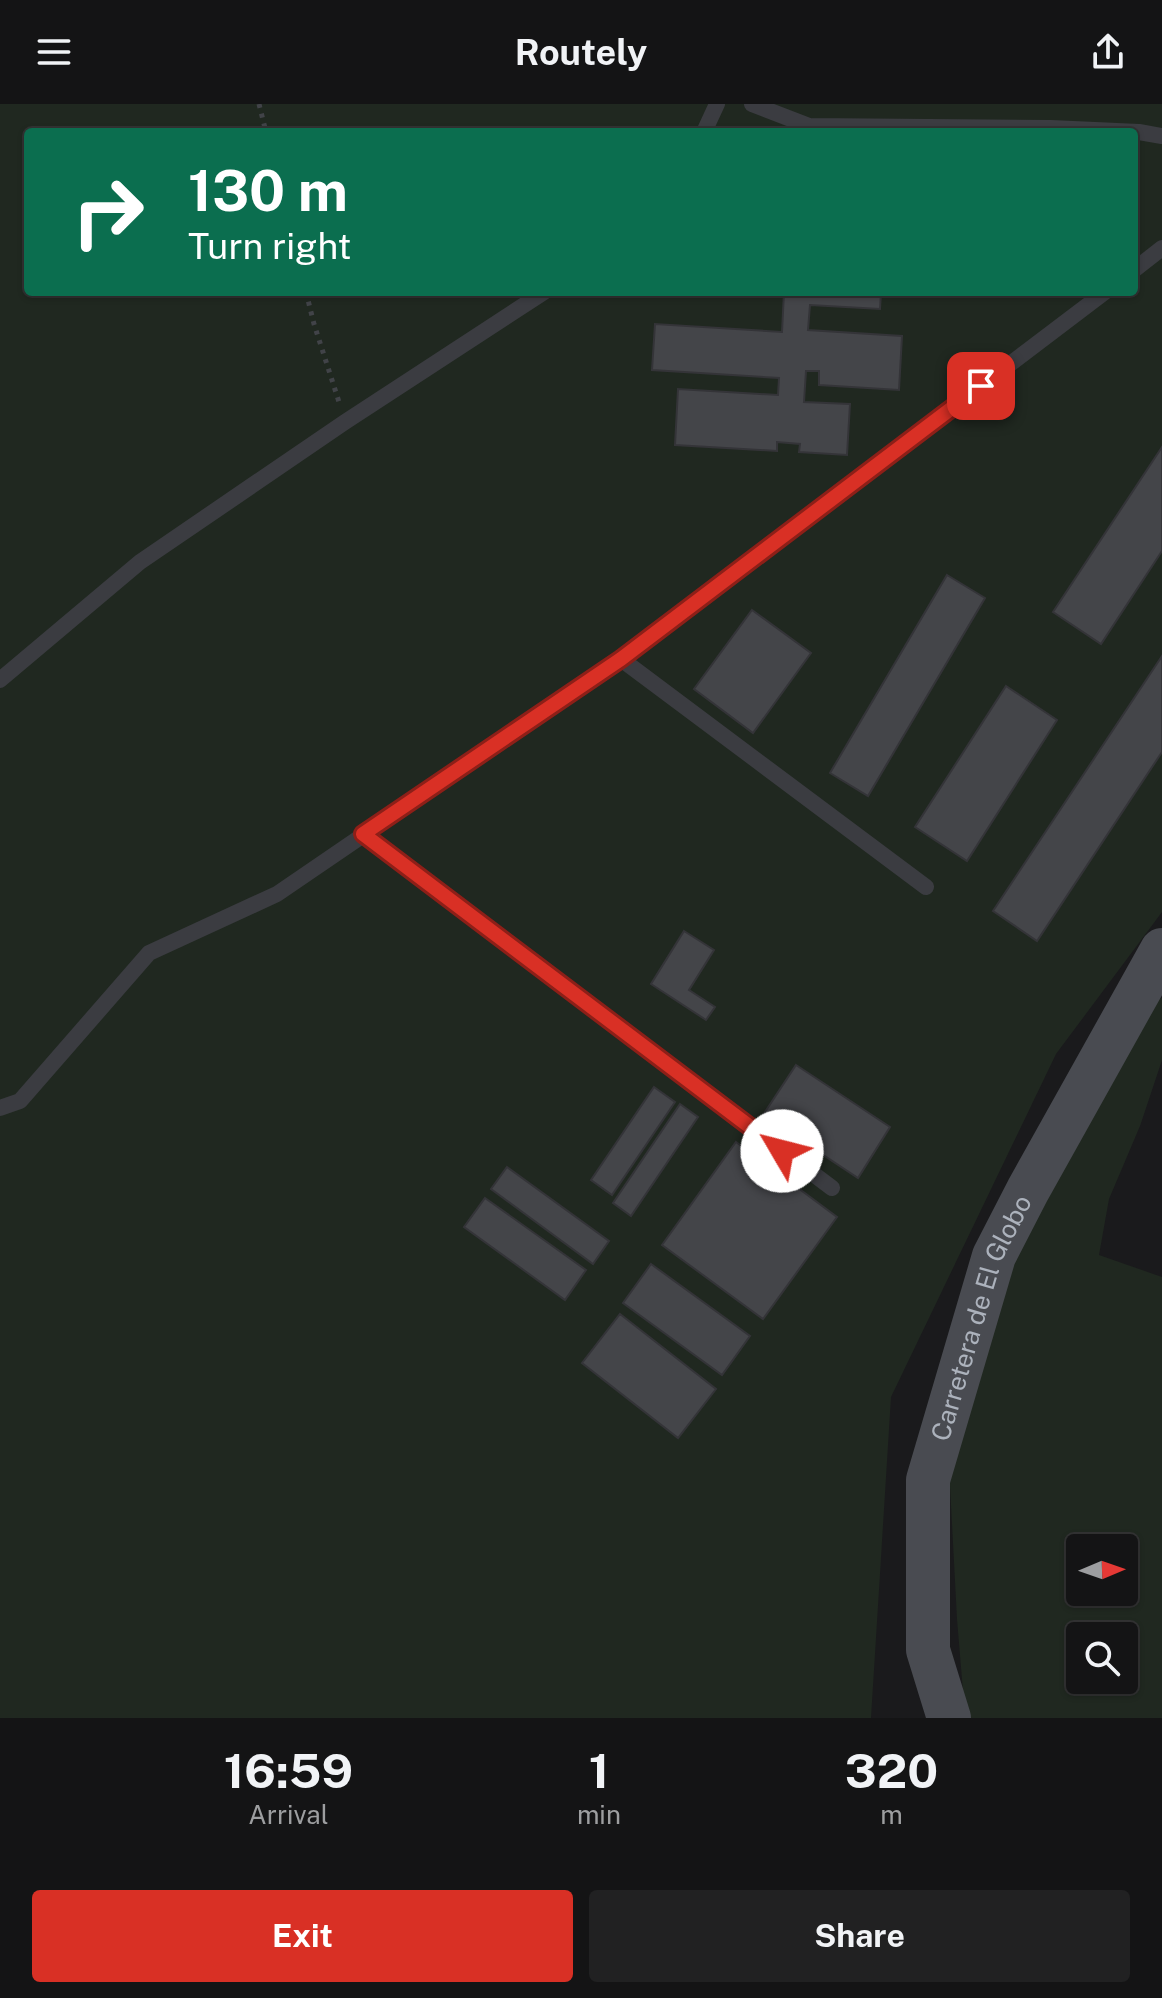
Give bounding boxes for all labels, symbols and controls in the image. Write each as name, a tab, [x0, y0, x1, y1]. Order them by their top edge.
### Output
icon: menu	[32, 30, 76, 74]
icon: share	[1086, 30, 1130, 74]
text: Routely	[515, 31, 647, 73]
text: 130 m	[188, 158, 348, 224]
icon: right	[56, 160, 160, 264]
text: Turn right	[188, 225, 351, 267]
pin	[947, 352, 1015, 420]
icon: arrive	[959, 364, 1003, 408]
position arrow	[740, 1109, 824, 1193]
street label: Carretera de El Globo	[924, 1189, 1038, 1444]
north arrow	[1066, 1534, 1138, 1606]
map controls	[1066, 1534, 1138, 1694]
button: search	[1066, 1622, 1138, 1694]
text: 16:59	[224, 1742, 353, 1799]
text: 1	[589, 1742, 609, 1799]
text: 320	[845, 1742, 938, 1799]
text: Arrival	[248, 1799, 329, 1830]
text: min	[577, 1799, 621, 1830]
text: m	[880, 1799, 903, 1830]
button: Exit	[32, 1890, 573, 1982]
button: Share	[589, 1890, 1130, 1982]

